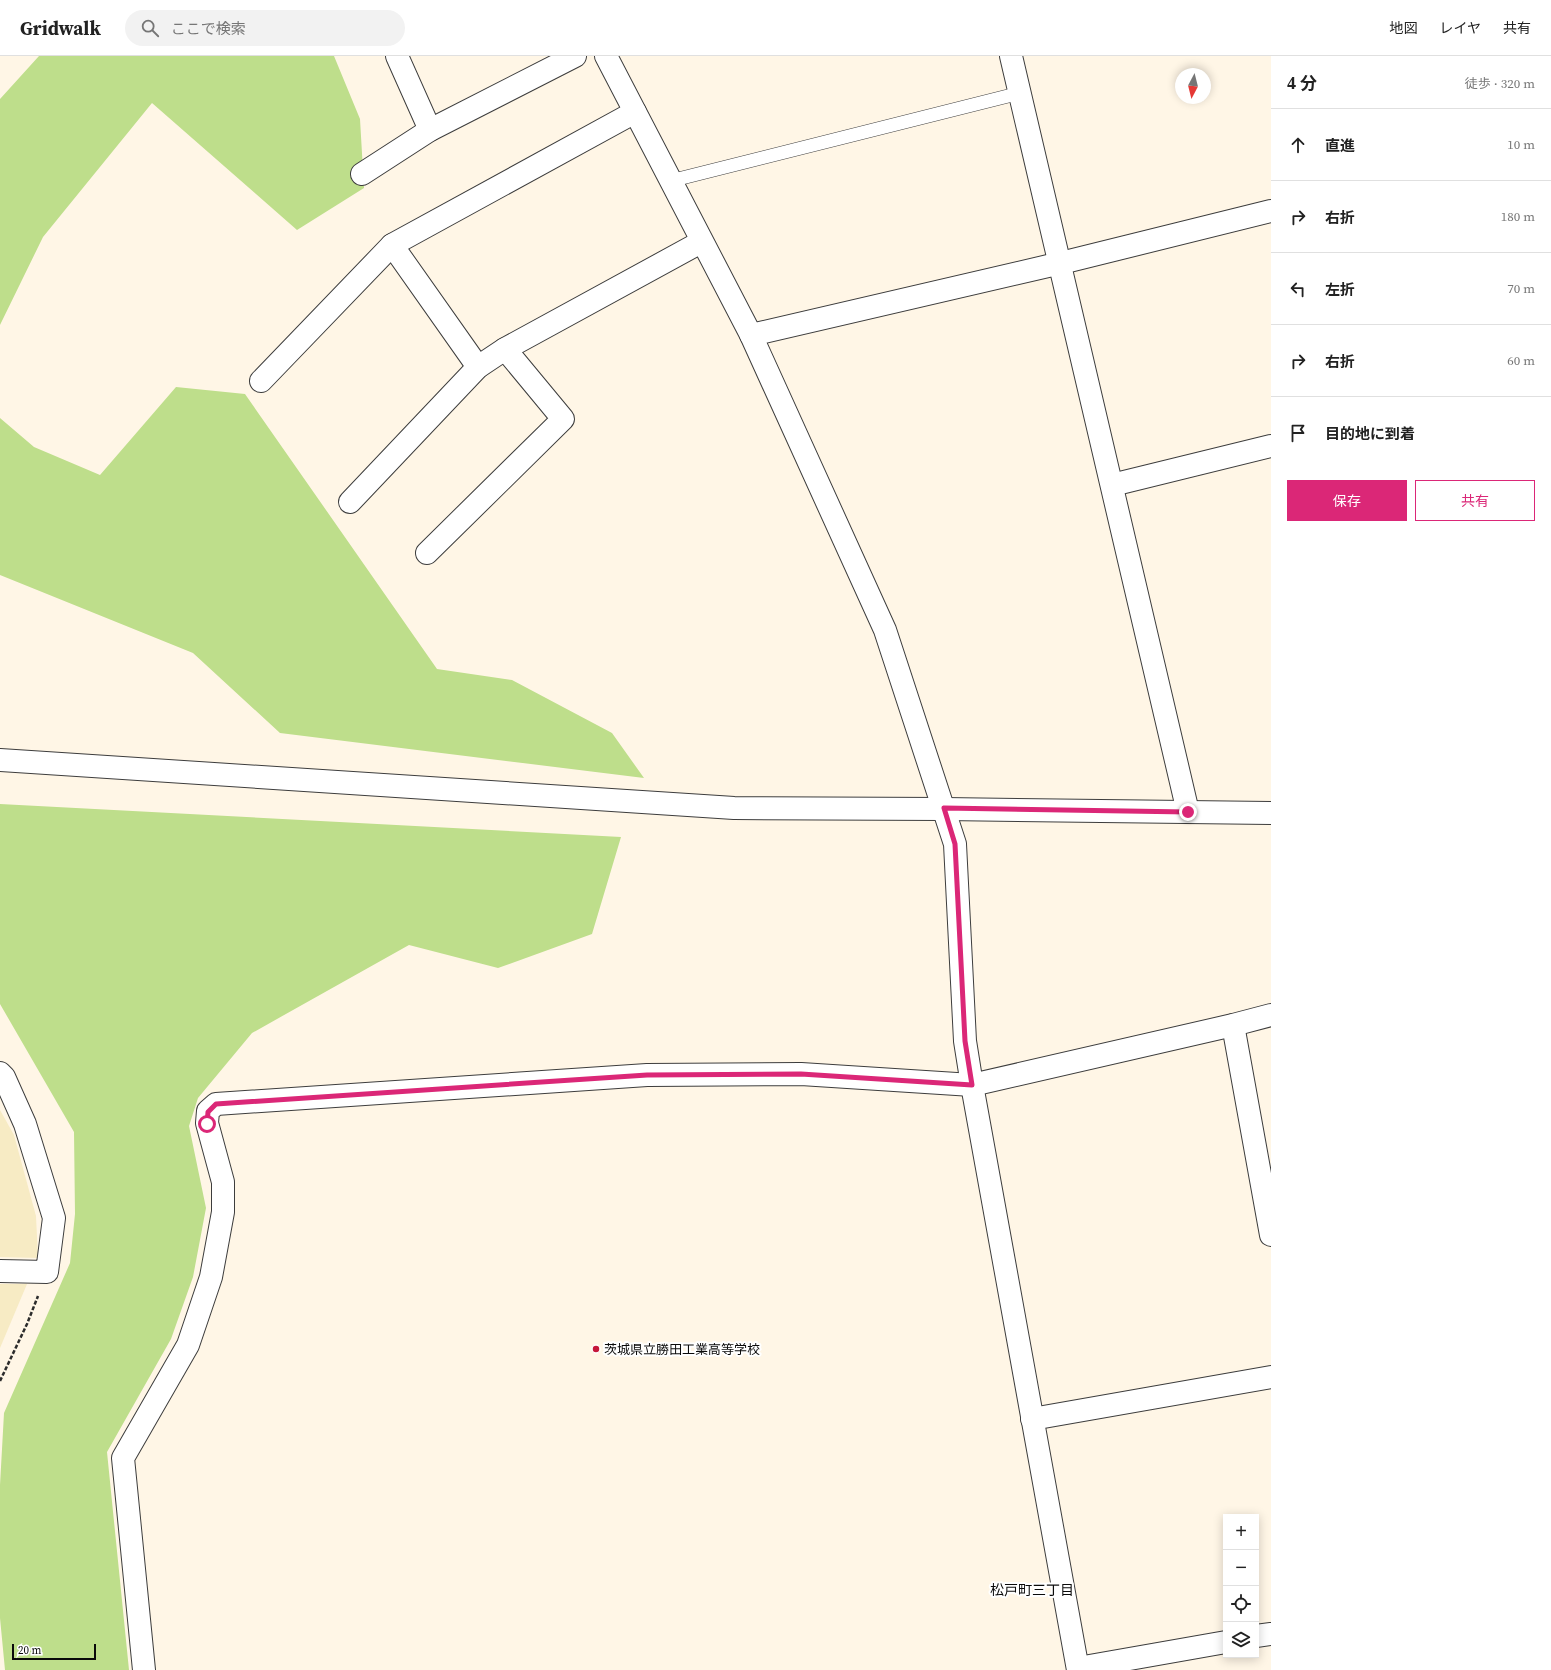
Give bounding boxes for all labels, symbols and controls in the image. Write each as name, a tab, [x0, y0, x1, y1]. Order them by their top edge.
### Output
search box	[125, 10, 405, 46]
text: Gridwalk	[20, 15, 101, 41]
icon: search	[139, 17, 161, 39]
text: ここで検索	[171, 18, 246, 39]
text: 地図	[1389, 18, 1417, 38]
text: レイヤ	[1439, 18, 1481, 38]
text: 共有	[1503, 18, 1531, 38]
north arrow	[1175, 68, 1211, 104]
text: 4 分	[1287, 71, 1317, 95]
text: 徒歩 · 320 m	[1465, 75, 1535, 92]
icon: ahead	[1287, 134, 1309, 156]
text: 直進	[1325, 135, 1355, 156]
text: 10 m	[1507, 136, 1535, 153]
icon: right	[1287, 206, 1309, 228]
text: 右折	[1325, 207, 1355, 228]
text: 180 m	[1501, 208, 1535, 225]
icon: left	[1287, 278, 1309, 300]
text: 左折	[1325, 279, 1355, 300]
text: 70 m	[1507, 280, 1535, 297]
icon: right	[1287, 350, 1309, 372]
text: 右折	[1325, 351, 1355, 372]
text: 60 m	[1507, 352, 1535, 369]
icon: arrive	[1287, 422, 1309, 444]
text: 目的地に到着	[1325, 423, 1415, 444]
button: 保存	[1287, 480, 1407, 521]
button: 共有	[1415, 480, 1535, 521]
route end	[1179, 803, 1197, 821]
route start	[198, 1115, 216, 1133]
place label: 茨城県立勝田工業高等学校	[604, 1341, 760, 1358]
marker: 茨城県立勝田工業高等学校	[591, 1344, 601, 1354]
map controls	[1223, 1514, 1259, 1658]
button: +	[1223, 1514, 1259, 1550]
button: −	[1223, 1550, 1259, 1586]
district label: 松戸町三丁目	[990, 1580, 1074, 1600]
button: locate	[1223, 1586, 1259, 1622]
button: layers	[1223, 1622, 1259, 1658]
scale bar	[12, 1642, 96, 1661]
text: 20 m	[18, 1643, 41, 1658]

